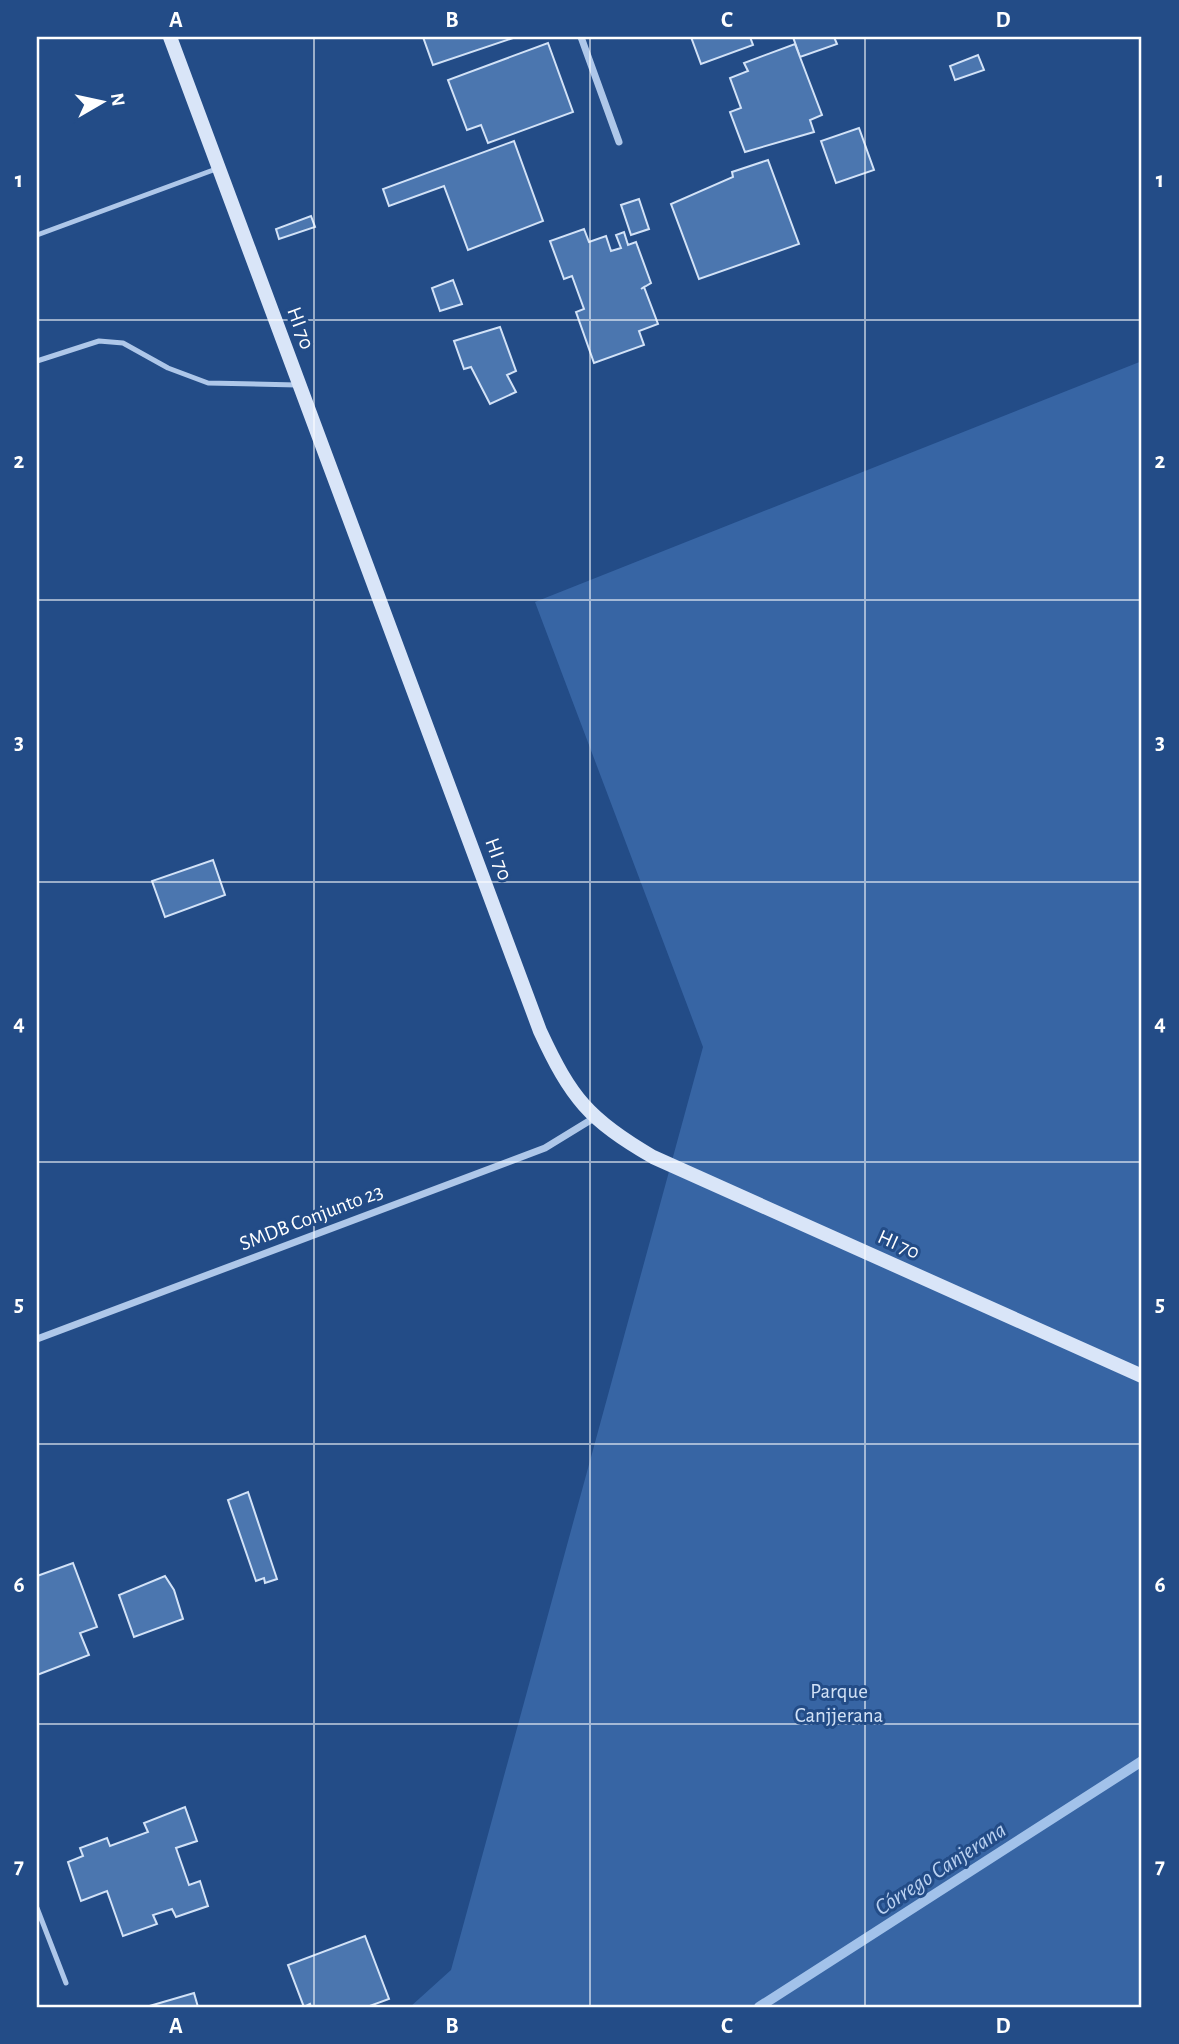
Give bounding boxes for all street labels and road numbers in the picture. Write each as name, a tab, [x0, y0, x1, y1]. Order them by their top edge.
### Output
street label: HI 70	[283, 304, 318, 352]
street label: HI 70	[481, 835, 516, 883]
street label: SMDB Conjunto 23	[237, 1181, 386, 1254]
street label: HI 70	[875, 1226, 923, 1263]

